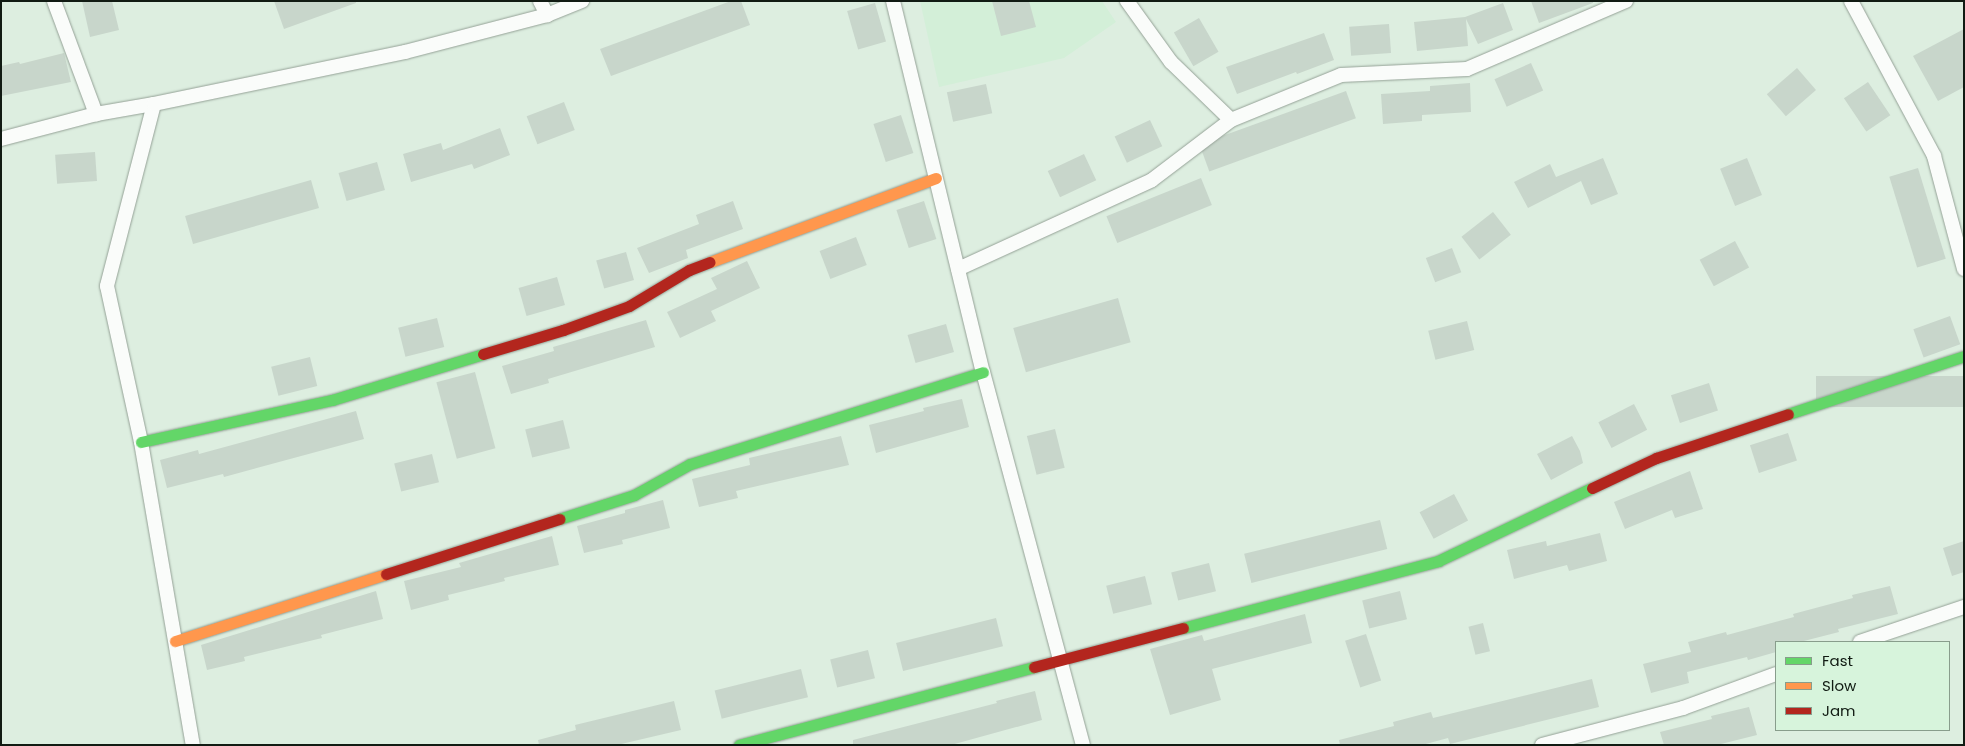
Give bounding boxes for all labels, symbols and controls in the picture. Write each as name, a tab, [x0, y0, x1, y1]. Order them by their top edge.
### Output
legend	[1775, 641, 1950, 731]
text: Fast	[1822, 650, 1853, 671]
text: Slow	[1822, 675, 1856, 696]
text: Jam	[1822, 700, 1856, 721]

